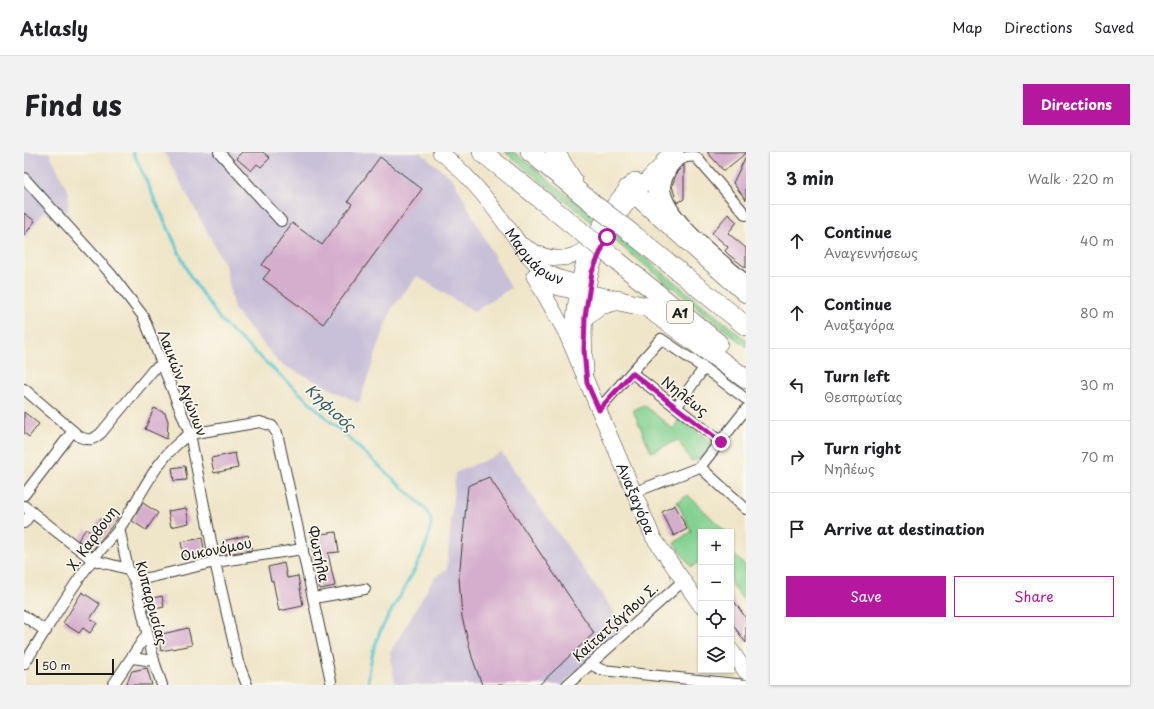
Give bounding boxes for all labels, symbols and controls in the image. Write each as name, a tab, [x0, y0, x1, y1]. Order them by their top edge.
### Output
text: Atlasly	[20, 14, 88, 42]
text: Map	[952, 17, 982, 38]
text: Directions	[1004, 17, 1072, 38]
text: Saved	[1094, 17, 1134, 38]
text: Find us	[24, 83, 122, 126]
button: Directions	[1023, 84, 1130, 125]
text: 3 min	[786, 165, 834, 191]
text: Walk · 220 m	[1028, 169, 1114, 188]
text: Continue	[824, 220, 892, 243]
street label: Μαρμάρων	[501, 223, 567, 289]
route start	[598, 228, 616, 246]
icon: ahead	[786, 230, 808, 252]
text: 40 m	[1080, 231, 1114, 250]
text: Αναγεννήσεως	[824, 243, 918, 262]
text: Continue	[824, 292, 892, 315]
road number: Α1	[667, 301, 693, 323]
icon: ahead	[786, 302, 808, 324]
text: 80 m	[1080, 303, 1114, 322]
text: Αναξαγόρα	[824, 315, 894, 334]
street label: Λαικών Αγώνων	[153, 327, 213, 439]
text: Turn left	[824, 364, 890, 387]
street label: Νηλέως	[657, 371, 713, 421]
icon: left	[786, 374, 808, 396]
text: 30 m	[1080, 375, 1114, 394]
water label: Κηφισός	[301, 378, 362, 437]
text: Θεσπρωτίας	[824, 387, 903, 406]
route end	[712, 433, 730, 451]
text: Turn right	[824, 436, 901, 459]
icon: right	[786, 446, 808, 468]
text: 70 m	[1081, 447, 1114, 466]
street label: Αναξαγόρα	[612, 459, 661, 537]
text: Νηλέως	[824, 459, 875, 478]
street label: Χ. Καρβουη	[61, 501, 123, 575]
text: Arrive at destination	[824, 517, 985, 540]
icon: arrive	[786, 518, 808, 540]
street label: Φωτήλα	[303, 524, 335, 584]
map controls	[698, 529, 734, 673]
button: +	[698, 529, 734, 565]
street label: Οικονόμου	[179, 532, 253, 566]
street label: Κυπαρρισίας	[131, 558, 173, 648]
button: −	[698, 565, 734, 601]
button: Save	[786, 576, 946, 617]
button: Share	[954, 576, 1114, 617]
street label: Καϊτατζόγλου Σ.	[567, 578, 663, 666]
button: locate	[698, 601, 734, 637]
button: layers	[698, 637, 734, 673]
scale bar	[36, 657, 114, 676]
text: 50 m	[42, 657, 71, 674]

